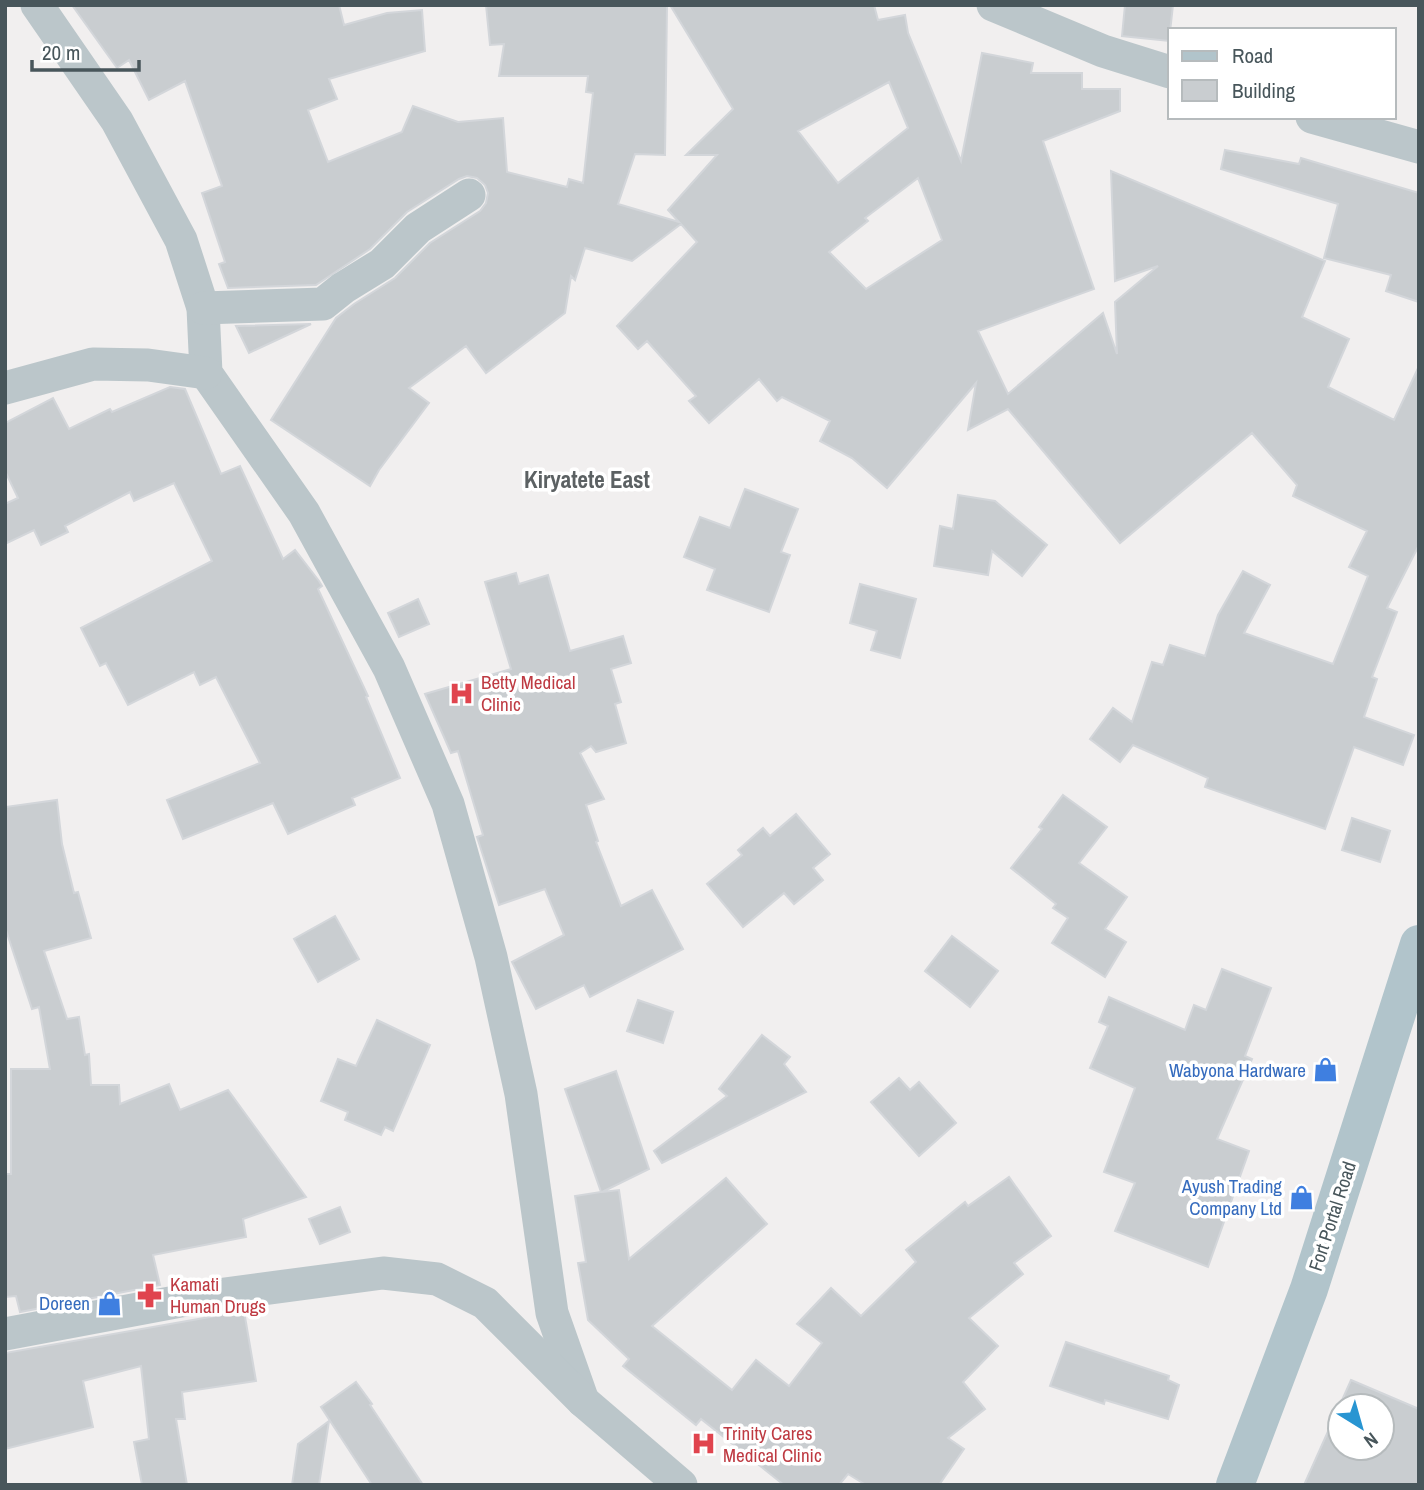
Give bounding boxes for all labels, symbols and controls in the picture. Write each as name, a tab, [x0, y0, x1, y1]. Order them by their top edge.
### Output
scale bar	[32, 28, 138, 72]
legend	[1168, 28, 1396, 119]
text: 20 m	[42, 38, 80, 67]
text: Road	[1232, 41, 1273, 70]
text: Building	[1232, 76, 1296, 105]
district label: Kiryatete East	[524, 464, 650, 495]
place label: Betty Medical Clinic	[481, 669, 575, 717]
hospital icon: Betty Medical Clinic	[447, 679, 475, 707]
shop icon: Wabyona Hardware	[1312, 1056, 1340, 1084]
place label: Wabyona Hardware	[1169, 1057, 1306, 1083]
street label: Fort Portal Road	[1302, 1158, 1362, 1274]
place label: Ayush Trading Company Ltd	[1181, 1173, 1282, 1221]
shop icon: Ayush Trading Company Ltd	[1288, 1183, 1316, 1211]
place label: Kamati Human Drugs	[170, 1271, 266, 1319]
pharmacy icon: Kamati Human Drugs	[136, 1281, 164, 1309]
shop icon: Doreen	[96, 1289, 124, 1317]
place label: Doreen	[39, 1290, 90, 1316]
north arrow	[1326, 1392, 1396, 1462]
place label: Trinity Cares Medical Clinic	[723, 1420, 822, 1468]
text: N	[1359, 1427, 1384, 1454]
hospital icon: Trinity Cares Medical Clinic	[689, 1430, 717, 1458]

